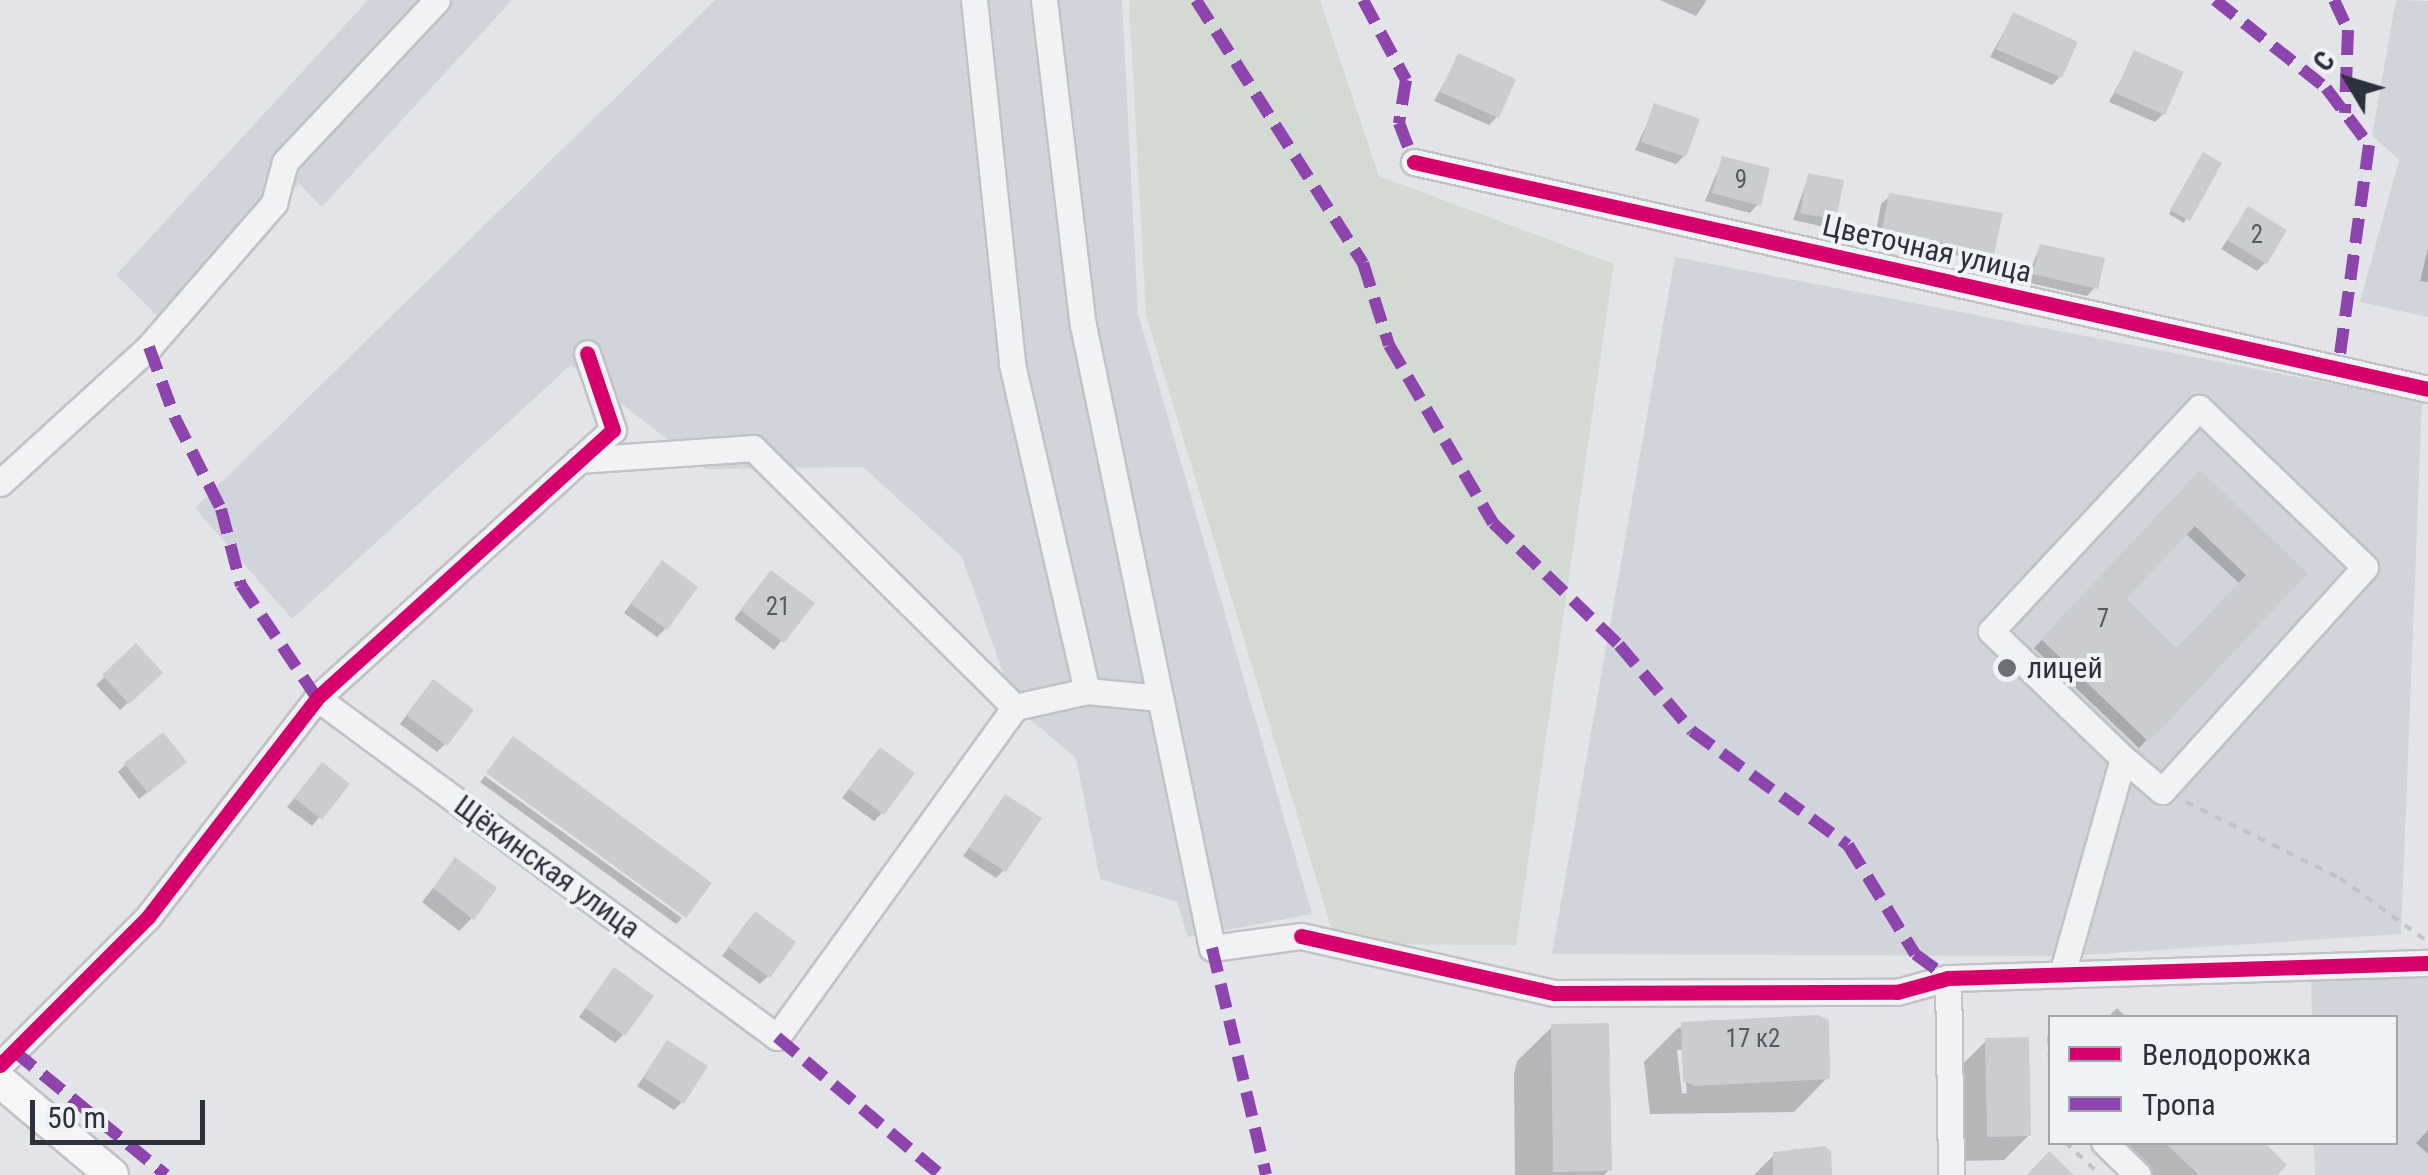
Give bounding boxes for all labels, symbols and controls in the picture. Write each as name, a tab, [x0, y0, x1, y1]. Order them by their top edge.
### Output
north arrow	[2298, 30, 2398, 130]
text: С	[2306, 45, 2342, 78]
house number: 9	[1735, 165, 1747, 195]
street label: Цветочная улица	[1819, 207, 2035, 291]
house number: 2	[2251, 220, 2263, 250]
house number: 21	[766, 592, 790, 622]
house number: 7	[2097, 604, 2109, 634]
place label: лицей	[2027, 650, 2103, 686]
marker: лицей	[1996, 657, 2018, 679]
street label: Щёкинская улица	[447, 788, 647, 946]
legend	[2048, 1015, 2398, 1145]
house number: 17 к2	[1726, 1024, 1780, 1054]
text: Велодорожка	[2142, 1037, 2311, 1072]
scale bar	[35, 1080, 210, 1142]
text: Тропа	[2142, 1087, 2216, 1122]
text: 50 m	[47, 1100, 106, 1135]

